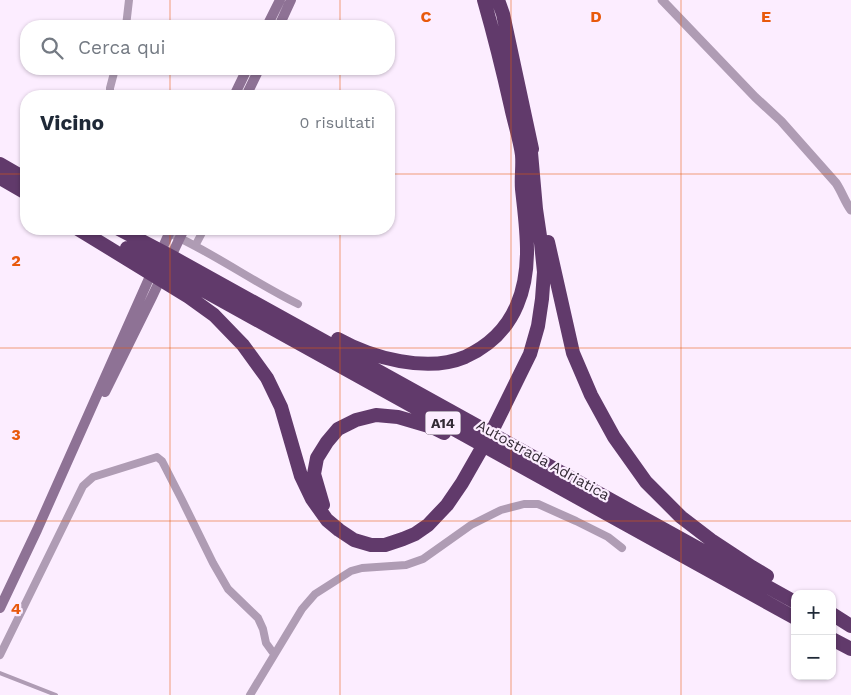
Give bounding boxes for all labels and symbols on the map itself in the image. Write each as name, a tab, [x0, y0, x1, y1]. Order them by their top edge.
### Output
text: C	[421, 7, 432, 26]
text: D	[590, 7, 602, 26]
text: E	[761, 7, 771, 26]
text: 2	[11, 251, 21, 270]
road number: A14	[426, 412, 460, 434]
street label: Autostrada Adriatica	[473, 416, 613, 504]
text: 3	[11, 425, 21, 444]
text: 4	[11, 599, 21, 618]

